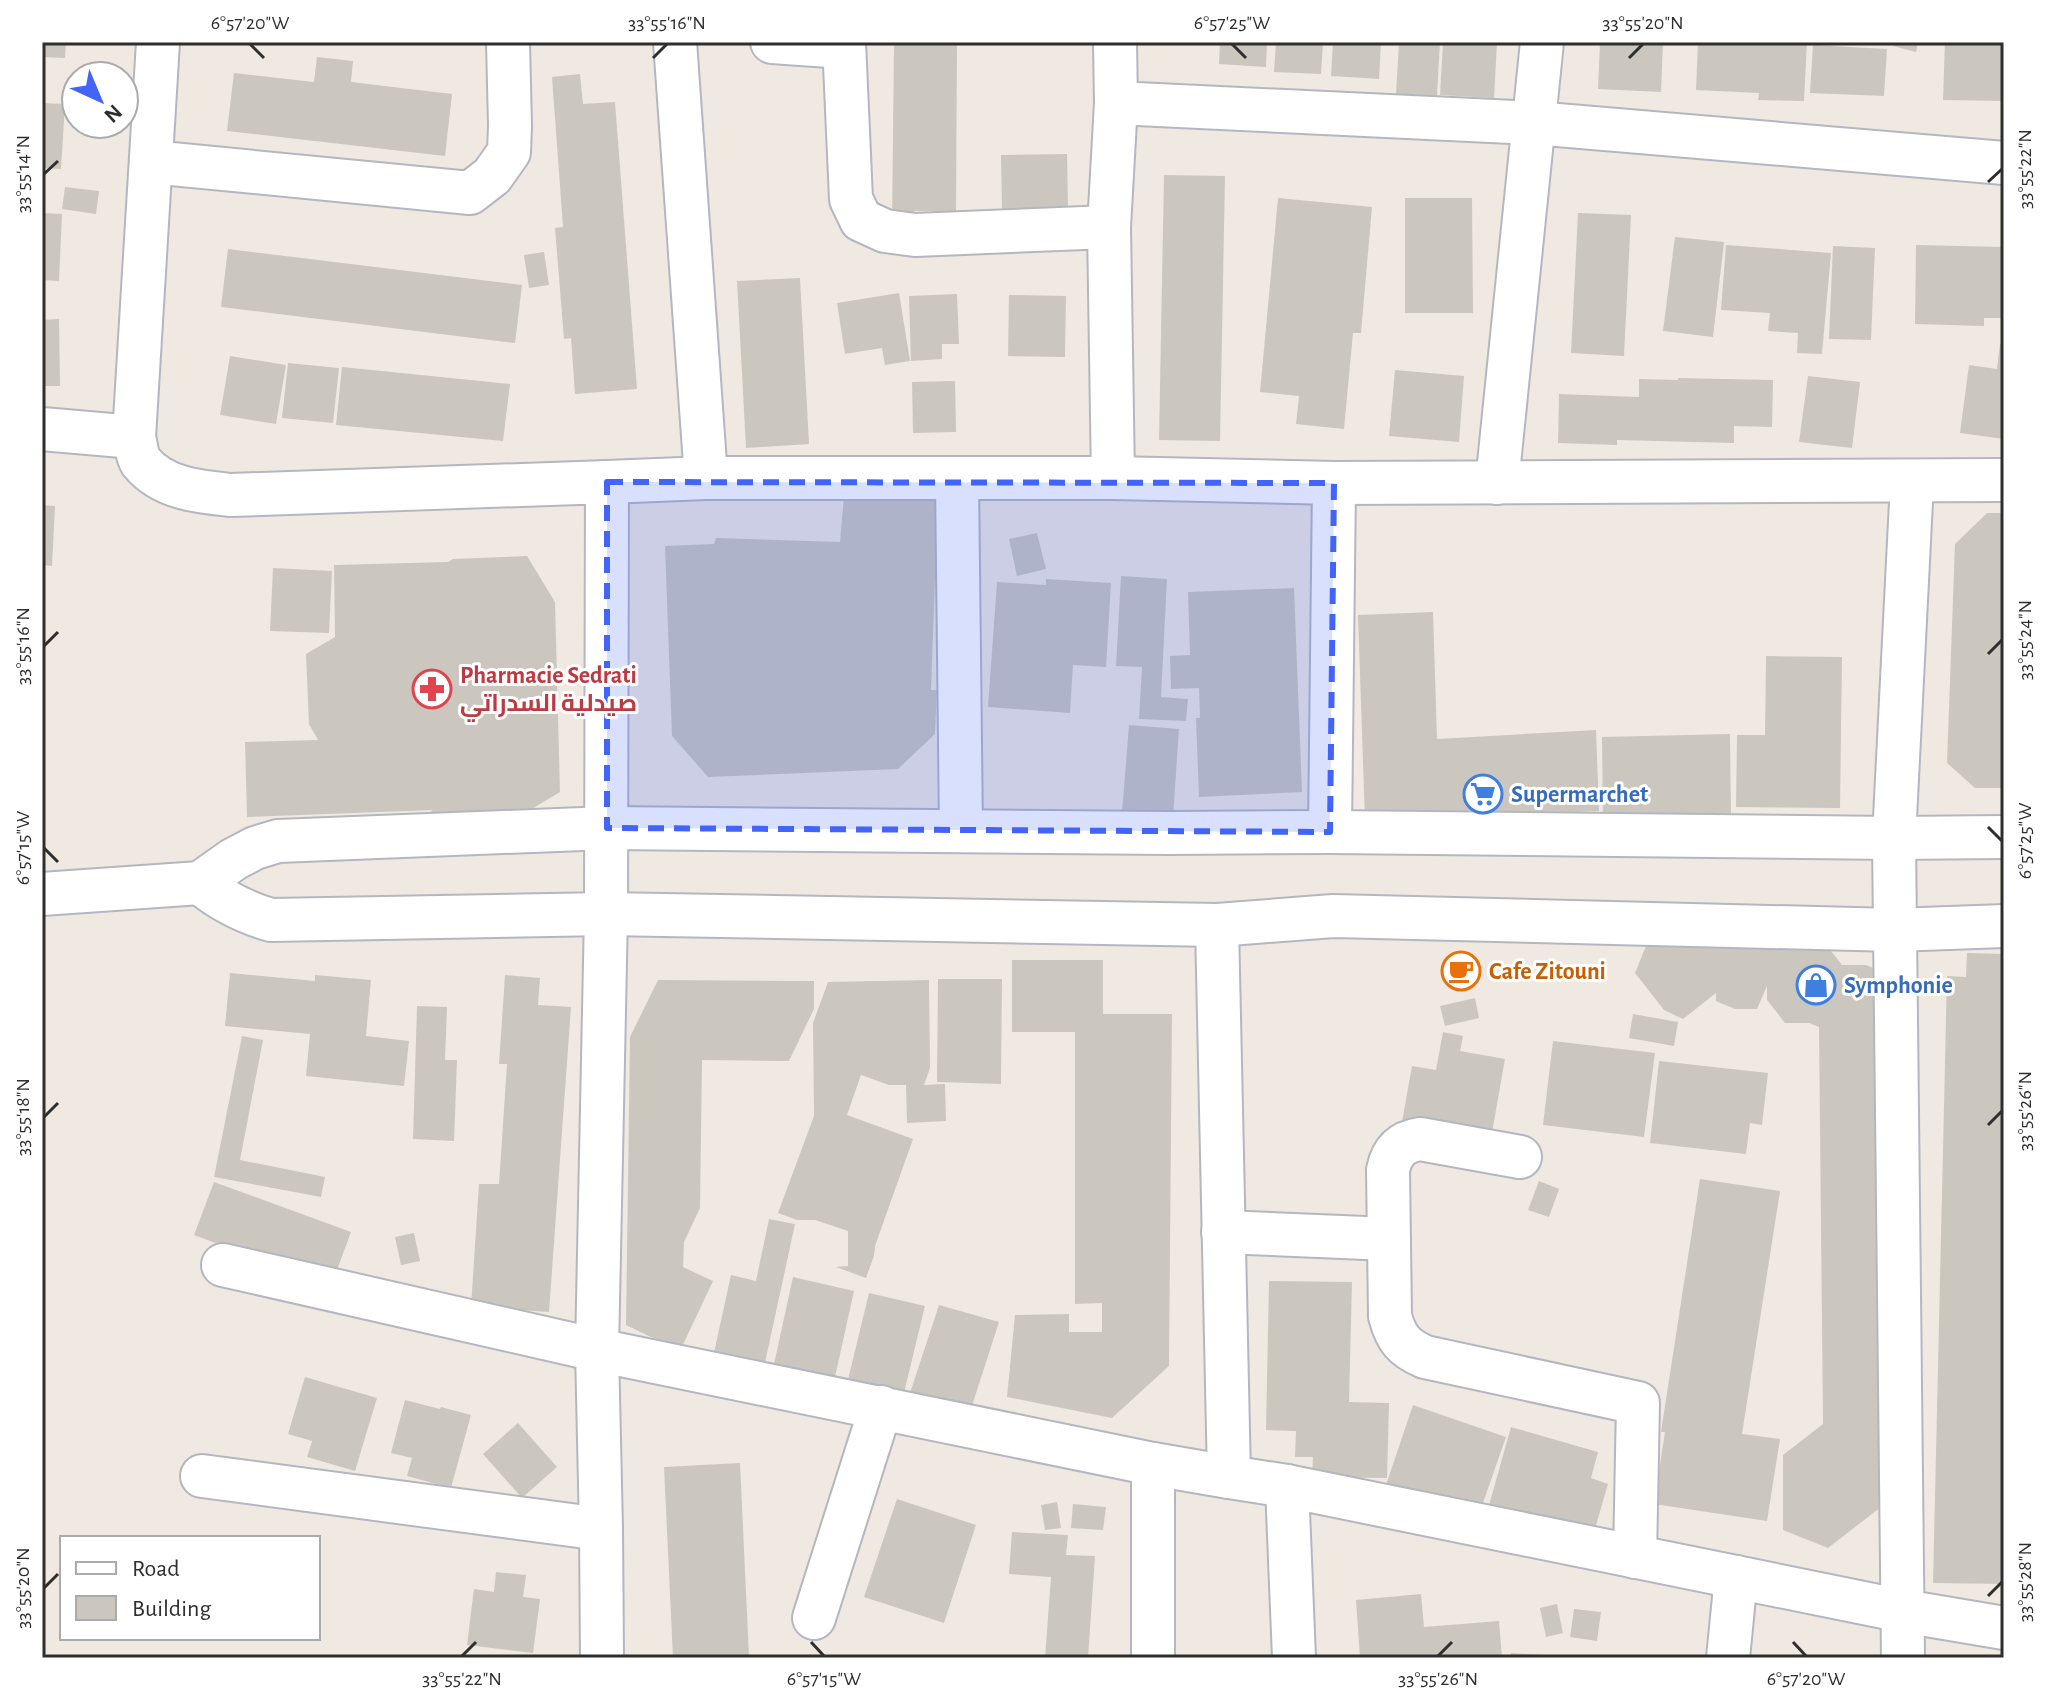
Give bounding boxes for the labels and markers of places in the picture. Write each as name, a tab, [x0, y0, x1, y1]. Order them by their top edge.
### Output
place label: Pharmacie Sedrati صيدلية السدراتي	[460, 664, 637, 722]
pharmacy icon: Pharmacie Sedrati صيدلية السدراتي	[411, 668, 453, 710]
supermarket icon: Supermarchet	[1462, 773, 1504, 815]
place label: Supermarchet	[1511, 783, 1648, 807]
cafe icon: Cafe Zitouni	[1440, 950, 1482, 992]
place label: Cafe Zitouni	[1489, 960, 1606, 984]
shop icon: Symphonie	[1795, 964, 1837, 1006]
place label: Symphonie	[1844, 974, 1953, 998]

